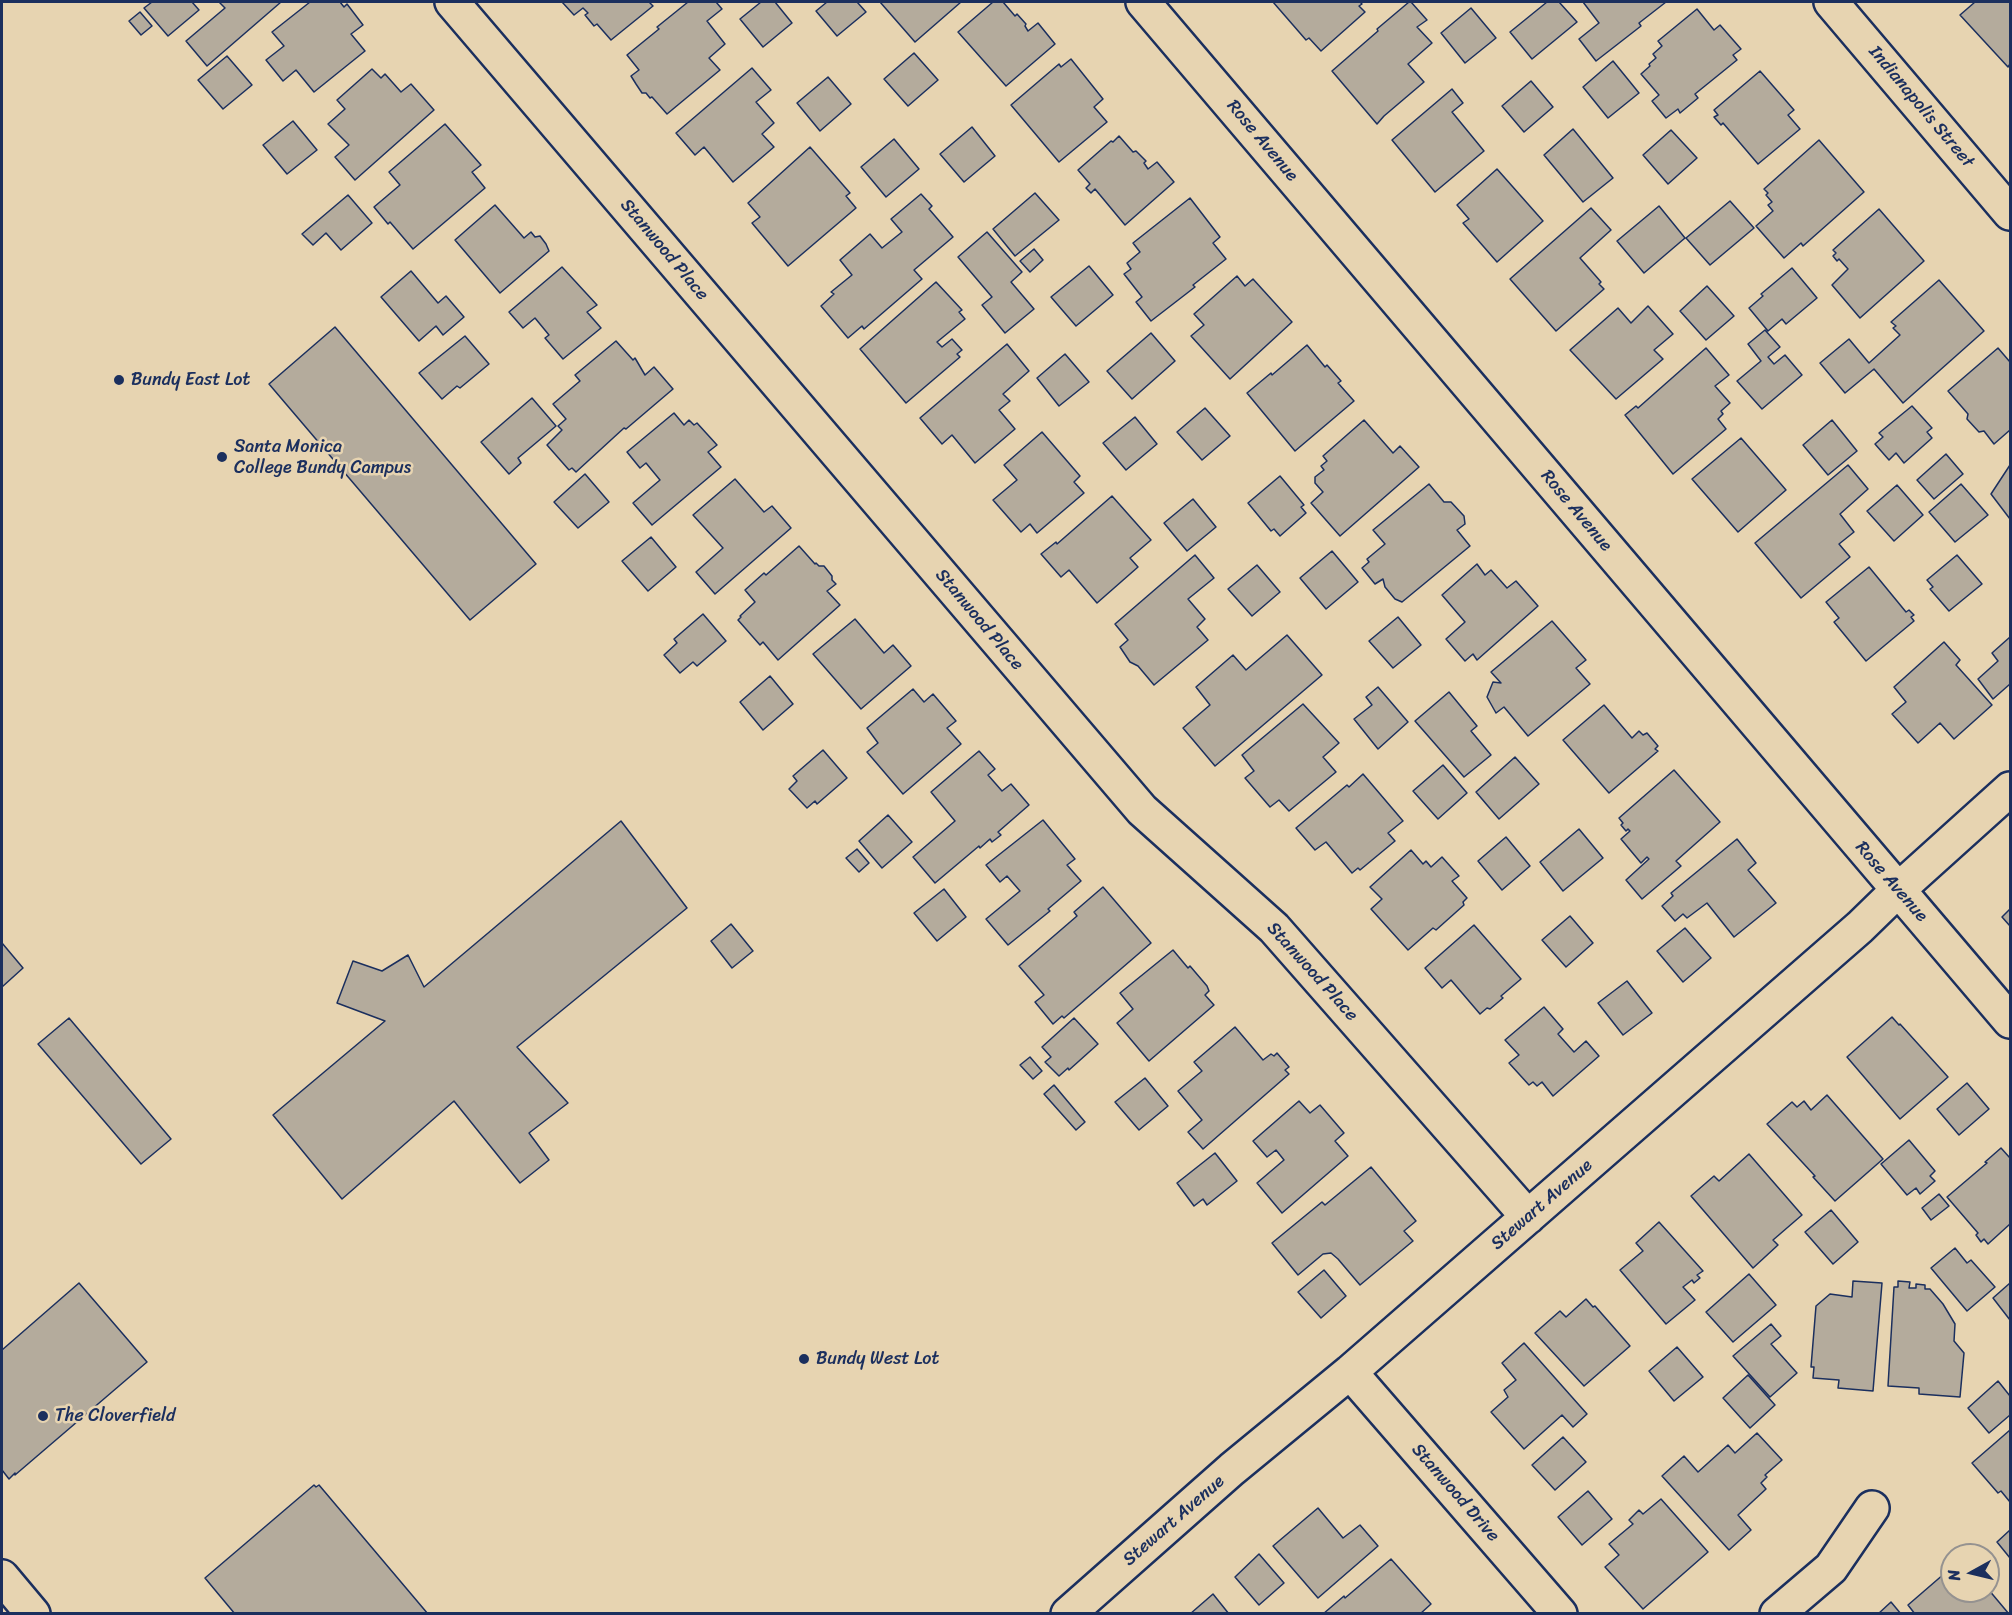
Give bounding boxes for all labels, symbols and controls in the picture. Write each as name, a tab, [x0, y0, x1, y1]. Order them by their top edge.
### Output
street label: Indianapolis Street	[1864, 42, 1978, 172]
street label: Rose Avenue	[1222, 96, 1302, 186]
street label: Stanwood Place	[615, 195, 713, 305]
place label: Bundy East Lot	[131, 369, 250, 391]
marker: Bundy East Lot	[112, 373, 126, 387]
place label: Santa Monica College Bundy Campus	[234, 436, 411, 478]
marker: Santa Monica College Bundy Campus	[215, 450, 229, 464]
street label: Rose Avenue	[1536, 466, 1616, 556]
street label: Stanwood Place	[930, 565, 1028, 675]
street label: Rose Avenue	[1850, 837, 1932, 927]
street label: Stanwood Place	[1262, 918, 1362, 1026]
street label: Stewart Avenue	[1487, 1155, 1597, 1255]
place label: Bundy West Lot	[816, 1348, 939, 1370]
marker: Bundy West Lot	[797, 1352, 811, 1366]
place label: The Cloverfield	[55, 1405, 175, 1427]
marker: The Cloverfield	[36, 1409, 50, 1423]
street label: Stanwood Drive	[1406, 1439, 1504, 1547]
street label: Stewart Avenue	[1119, 1471, 1229, 1571]
north arrow	[1940, 1543, 2000, 1603]
text: N	[1939, 1568, 1969, 1583]

